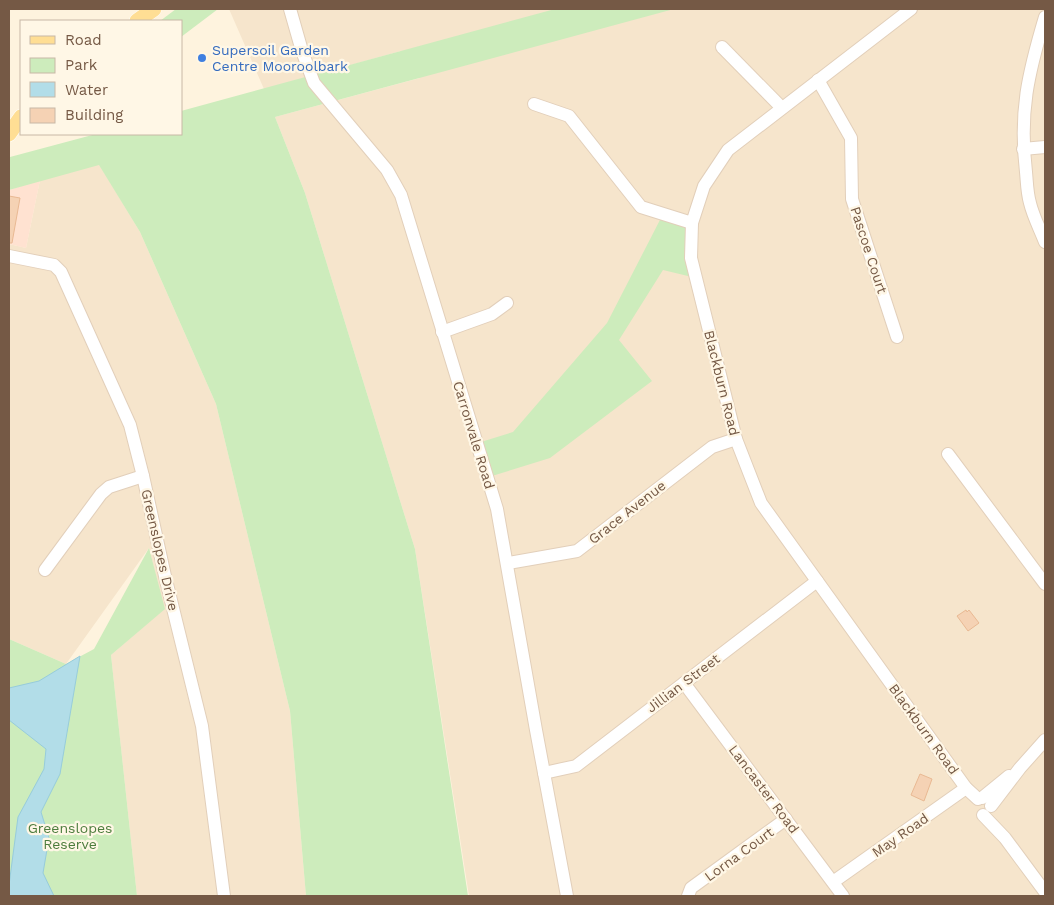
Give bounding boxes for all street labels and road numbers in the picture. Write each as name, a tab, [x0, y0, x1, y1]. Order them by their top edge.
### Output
street label: Pascoe Court	[847, 204, 891, 296]
street label: Blackburn Road	[701, 329, 743, 437]
street label: Carronvale Road	[450, 379, 498, 491]
street label: Grace Avenue	[585, 477, 669, 547]
street label: Greenslopes Drive	[138, 488, 182, 612]
street label: Jillian Street	[643, 650, 723, 716]
street label: Blackburn Road	[886, 681, 962, 777]
street label: Lancaster Road	[726, 742, 802, 836]
street label: May Road	[869, 810, 931, 860]
street label: Lorna Court	[701, 824, 777, 884]

